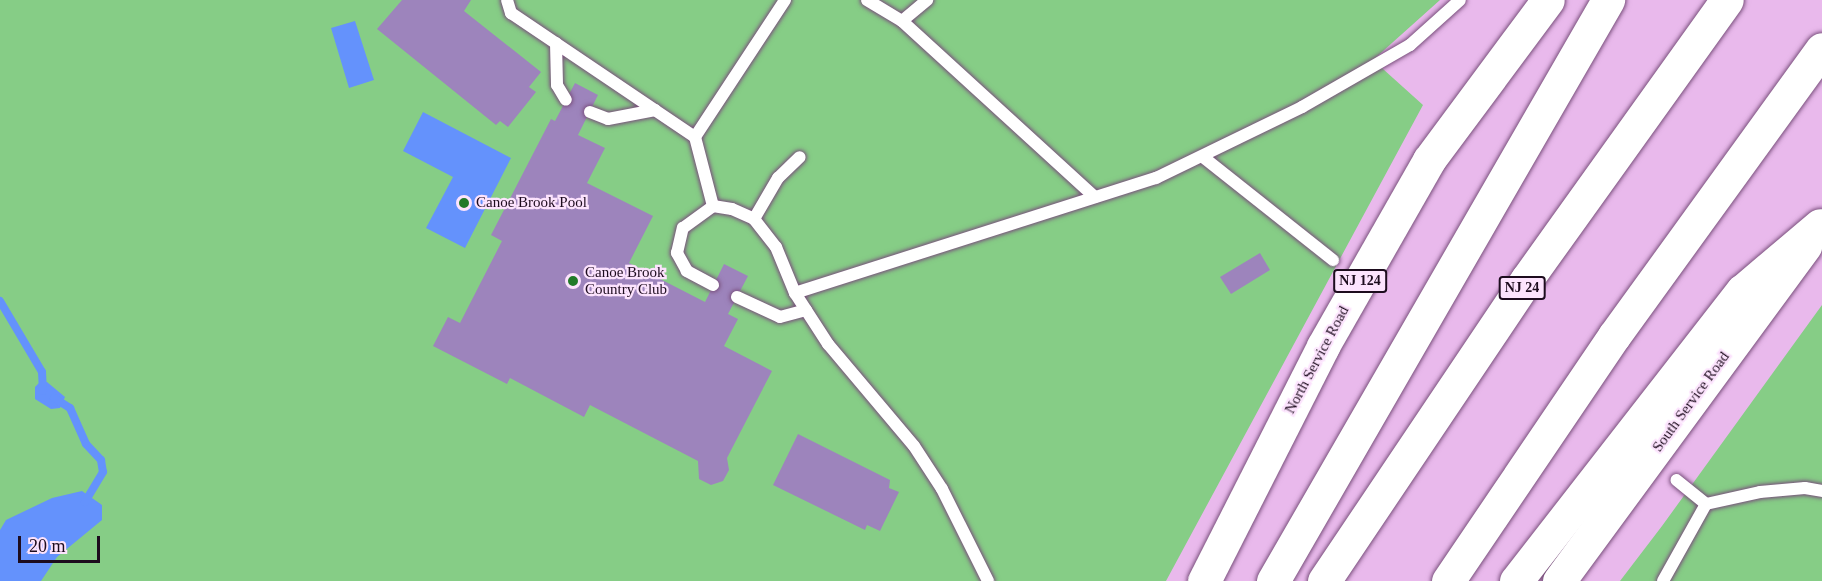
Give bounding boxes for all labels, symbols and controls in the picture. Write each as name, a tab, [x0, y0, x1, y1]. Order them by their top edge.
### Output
place label: Canoe Brook Pool	[476, 194, 587, 212]
marker: Canoe Brook Pool	[457, 196, 471, 210]
place label: Canoe Brook Country Club	[585, 263, 667, 298]
road number: NJ 124	[1333, 270, 1387, 292]
marker: Canoe Brook Country Club	[566, 274, 580, 288]
road number: NJ 24	[1498, 277, 1546, 299]
street label: North Service Road	[1281, 303, 1353, 417]
street label: South Service Road	[1649, 349, 1733, 455]
scale bar	[21, 524, 104, 562]
text: 20 m	[29, 536, 66, 556]

